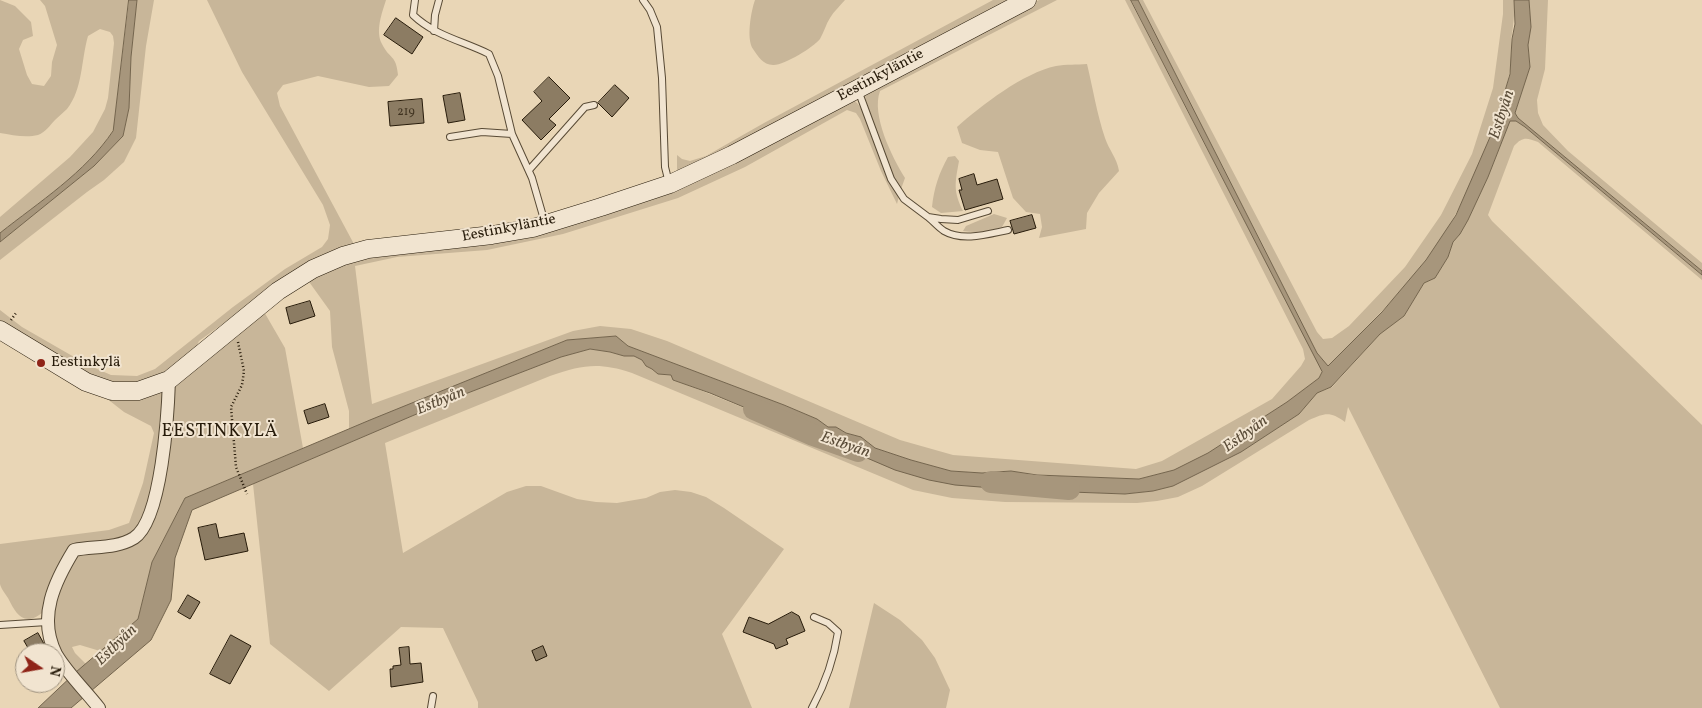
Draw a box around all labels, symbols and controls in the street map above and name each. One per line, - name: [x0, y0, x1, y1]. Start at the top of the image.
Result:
- street label: Eestinkyläntie: [835, 46, 927, 106]
- water label: Estbyån: [1486, 88, 1520, 142]
- house number: 219: [397, 106, 415, 120]
- street label: Eestinkyläntie: [460, 211, 558, 247]
- place label: Eestinkylä: [51, 354, 121, 372]
- marker: Eestinkylä: [35, 357, 47, 369]
- water label: Estbyån: [414, 384, 468, 420]
- water label: Estbyån: [1220, 412, 1272, 458]
- district label: EESTINKYLÄ: [160, 422, 280, 444]
- water label: Estbyån: [818, 429, 872, 463]
- water label: Estbyån: [92, 622, 142, 670]
- north arrow: [15, 643, 65, 693]
- text: N: [44, 664, 65, 678]

